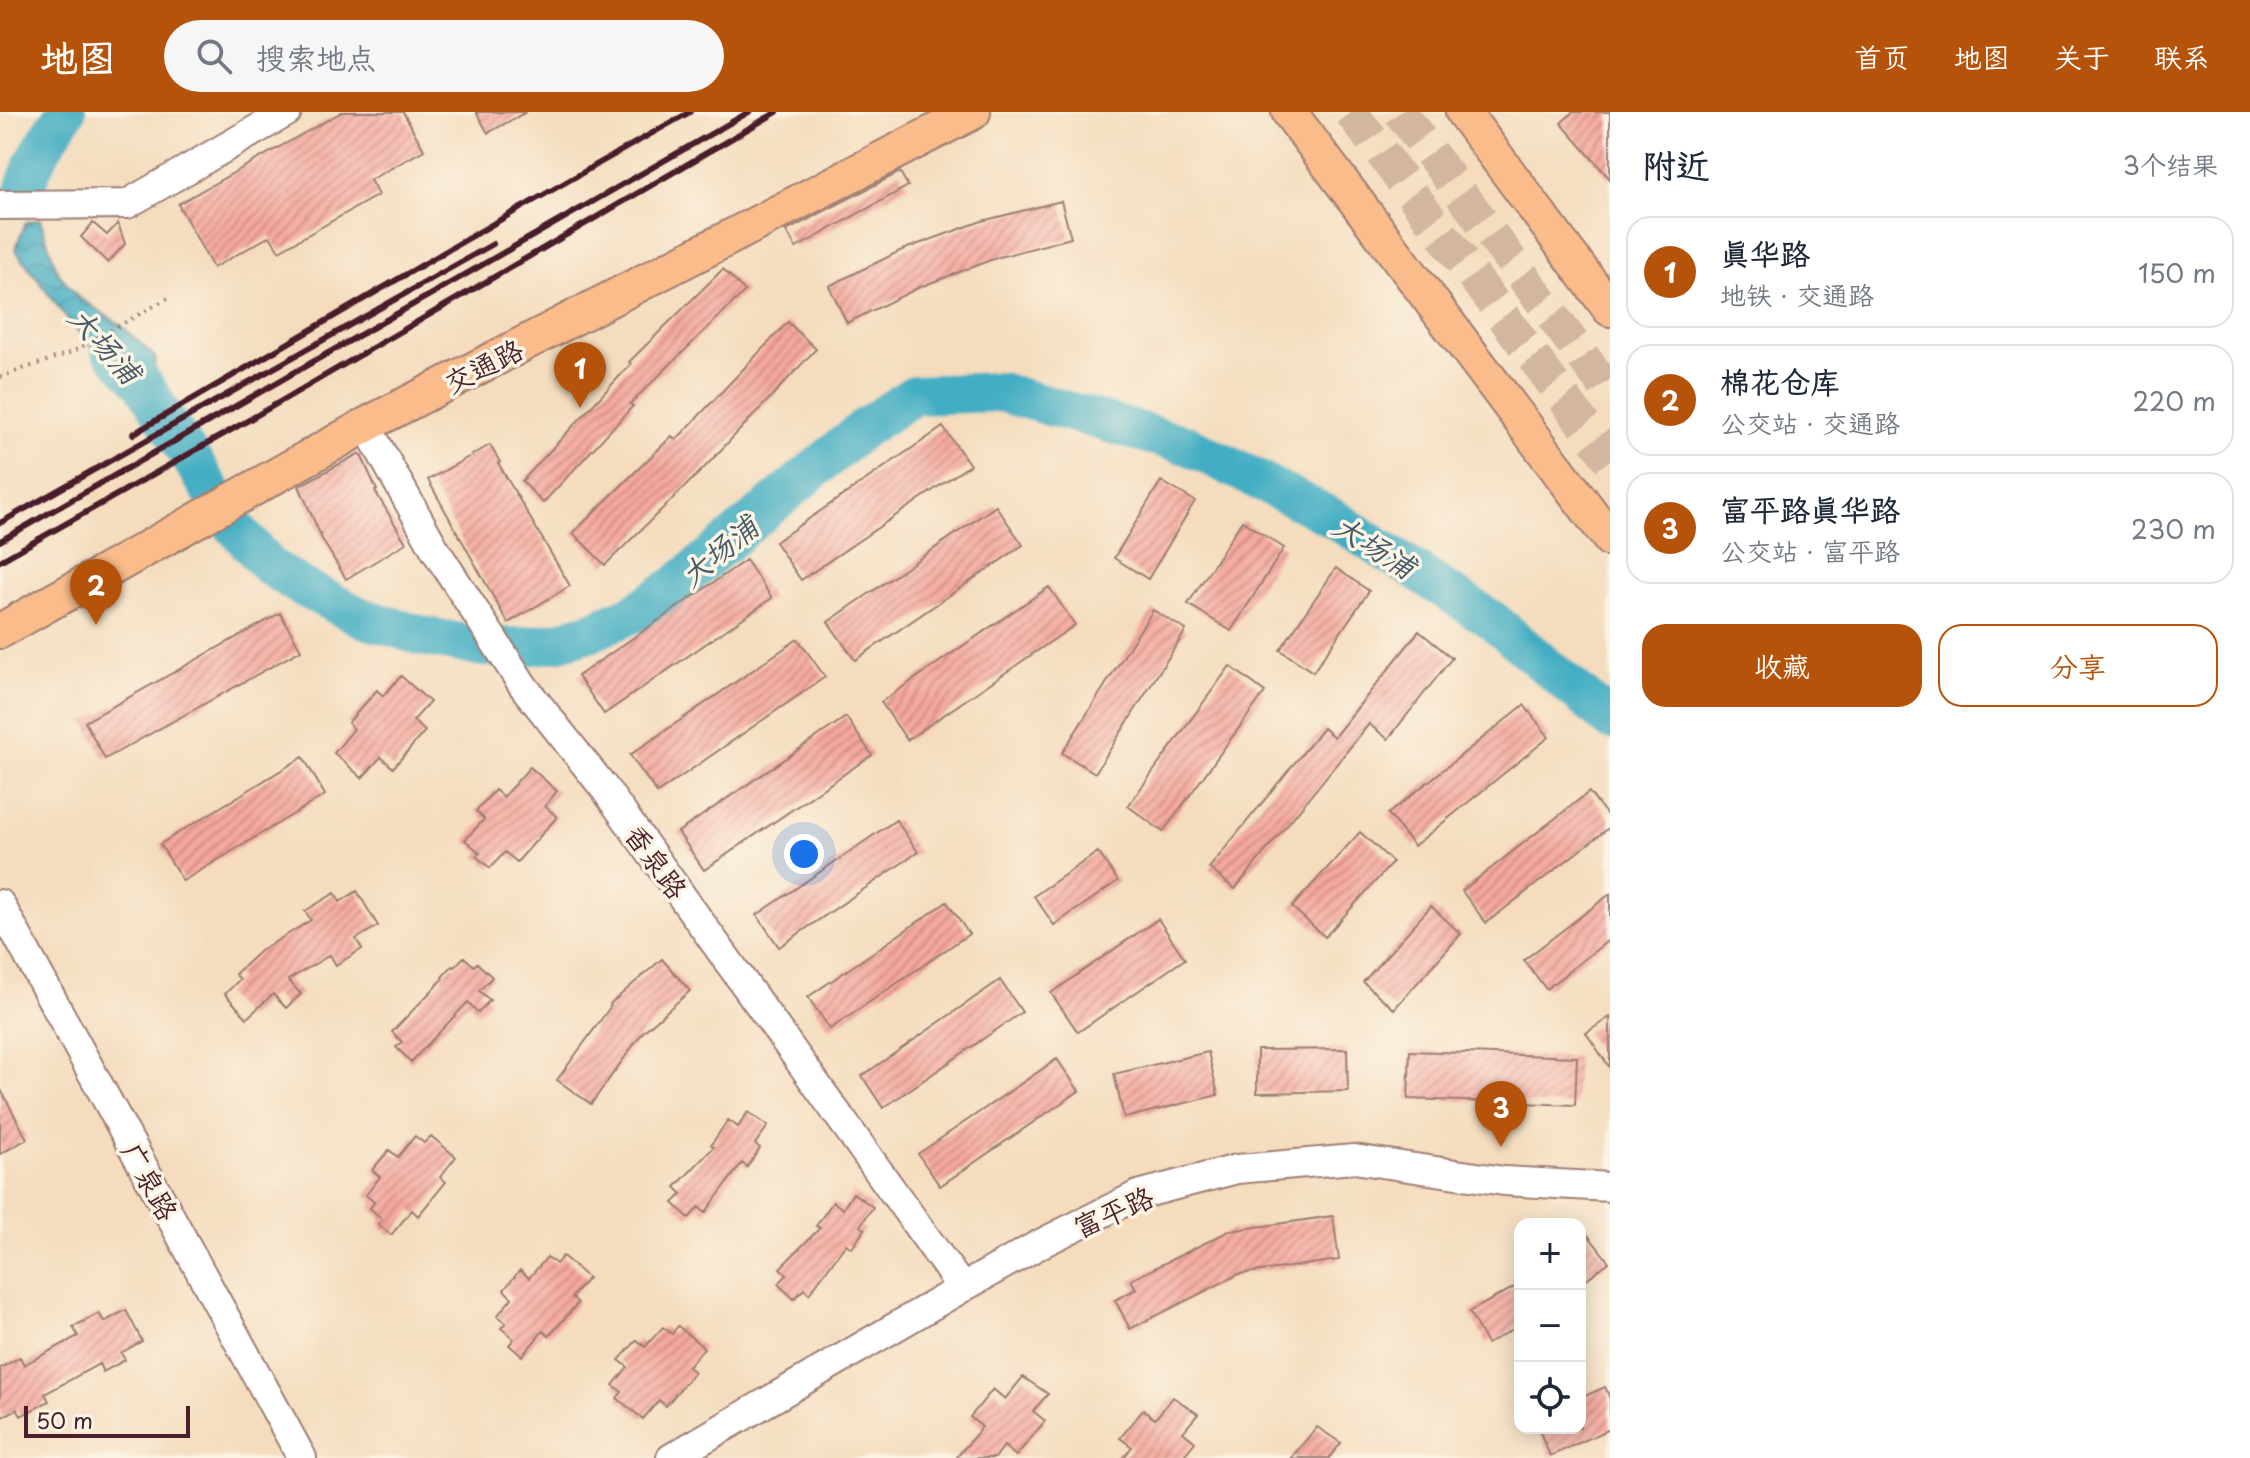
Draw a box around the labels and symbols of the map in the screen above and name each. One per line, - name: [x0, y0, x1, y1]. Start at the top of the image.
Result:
- water label: 大场浦: [59, 296, 156, 395]
- street label: 交通路: [436, 327, 530, 403]
- pin: 1: [554, 342, 606, 408]
- water label: 大场浦: [669, 501, 770, 596]
- water label: 大场浦: [1325, 502, 1428, 590]
- pin: 2: [70, 559, 122, 625]
- street label: 香泉路: [615, 814, 699, 908]
- your location: [784, 834, 824, 874]
- pin: 3: [1475, 1081, 1527, 1147]
- street label: 广泉路: [112, 1134, 190, 1228]
- street label: 富平路: [1066, 1174, 1160, 1248]
- scale bar: [24, 1402, 190, 1438]

